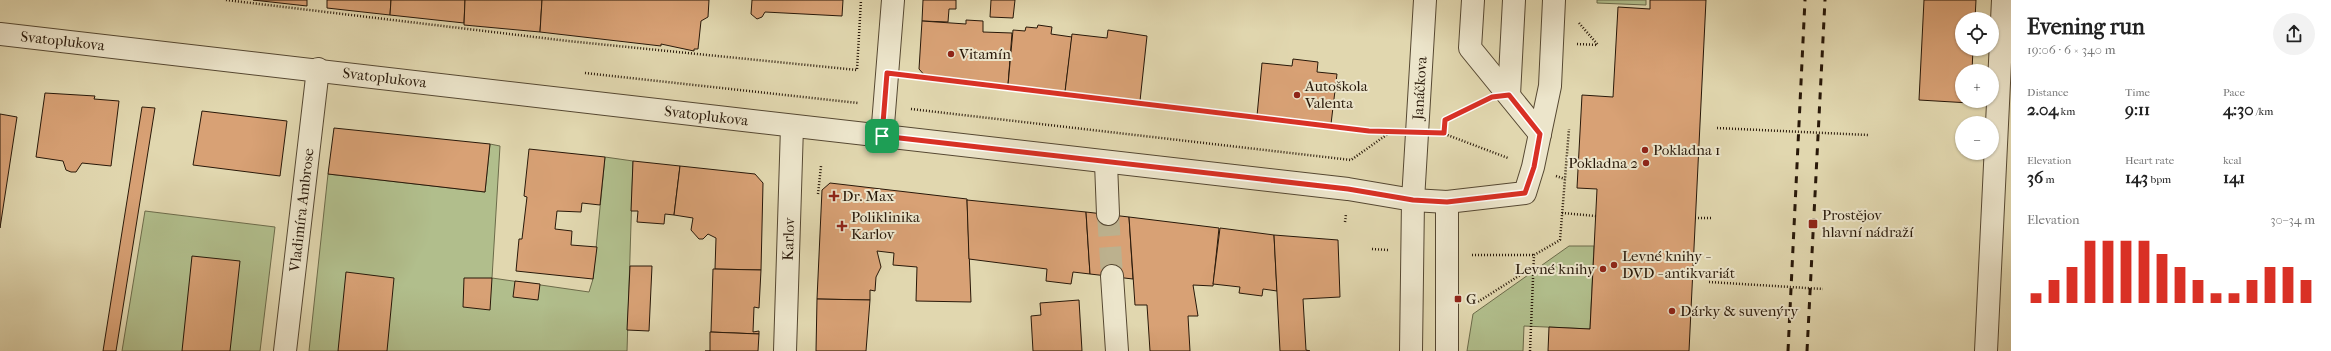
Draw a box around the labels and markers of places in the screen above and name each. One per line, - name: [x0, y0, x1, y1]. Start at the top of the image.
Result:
- place label: Vitamín: [958, 45, 1011, 63]
- marker: Vitamín: [946, 49, 956, 59]
- place label: Autoškola Valenta: [1304, 77, 1369, 112]
- marker: Autoškola Valenta: [1292, 90, 1302, 100]
- pin: [865, 119, 899, 153]
- place label: Pokladna 1: [1653, 141, 1720, 159]
- marker: Pokladna 1: [1640, 145, 1650, 155]
- place label: Pokladna 2: [1568, 154, 1638, 172]
- marker: Pokladna 2: [1641, 158, 1651, 168]
- place label: Dr. Max: [842, 187, 894, 205]
- marker: Dr. Max: [829, 191, 839, 201]
- place label: Prostějov hlavní nádraží: [1822, 206, 1914, 241]
- place label: Poliklinika Karlov: [851, 208, 921, 243]
- marker: Prostějov hlavní nádraží: [1807, 218, 1819, 230]
- marker: Poliklinika Karlov: [836, 220, 848, 232]
- place label: Levné knihy - DVD - antikvariát: [1622, 247, 1736, 282]
- place label: Levné knihy: [1515, 260, 1596, 278]
- marker: Levné knihy - DVD - antikvariát: [1609, 260, 1619, 270]
- marker: Levné knihy: [1598, 264, 1608, 274]
- place label: G: [1466, 290, 1477, 308]
- marker: G: [1453, 294, 1463, 304]
- place label: Dárky & suvenýry: [1680, 302, 1799, 320]
- marker: Dárky & suvenýry: [1667, 306, 1677, 316]

